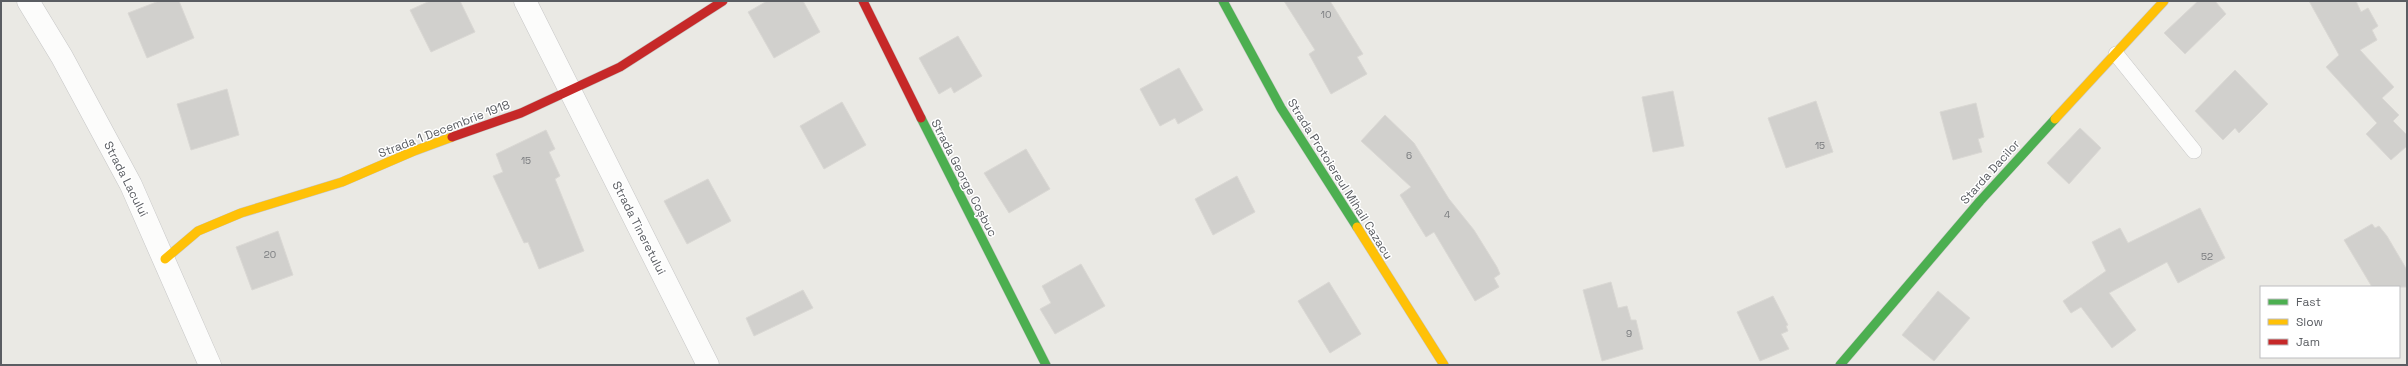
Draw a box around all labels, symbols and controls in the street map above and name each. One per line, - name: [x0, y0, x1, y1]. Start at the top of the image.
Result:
- house number: 10: [1321, 8, 1331, 21]
- street label: Strada Protoiereul Mihail Cazacu: [1284, 96, 1396, 262]
- street label: Strada 1 Decembrie 1918: [376, 97, 512, 161]
- street label: Strada George Coșbuc: [927, 116, 1001, 240]
- street label: Starda Dacilor: [1957, 136, 2024, 208]
- street label: Strada Lacului: [100, 139, 152, 220]
- house number: 15: [1815, 139, 1825, 152]
- house number: 6: [1406, 149, 1412, 162]
- house number: 15: [521, 154, 531, 167]
- street label: Strada Tineretului: [609, 179, 670, 278]
- house number: 4: [1444, 208, 1450, 221]
- house number: 20: [264, 248, 276, 261]
- house number: 52: [2201, 250, 2213, 263]
- legend: [2260, 286, 2400, 358]
- text: Fast: [2296, 294, 2321, 310]
- text: Slow: [2296, 314, 2323, 330]
- house number: 9: [1626, 327, 1632, 340]
- text: Jam: [2296, 334, 2320, 350]

